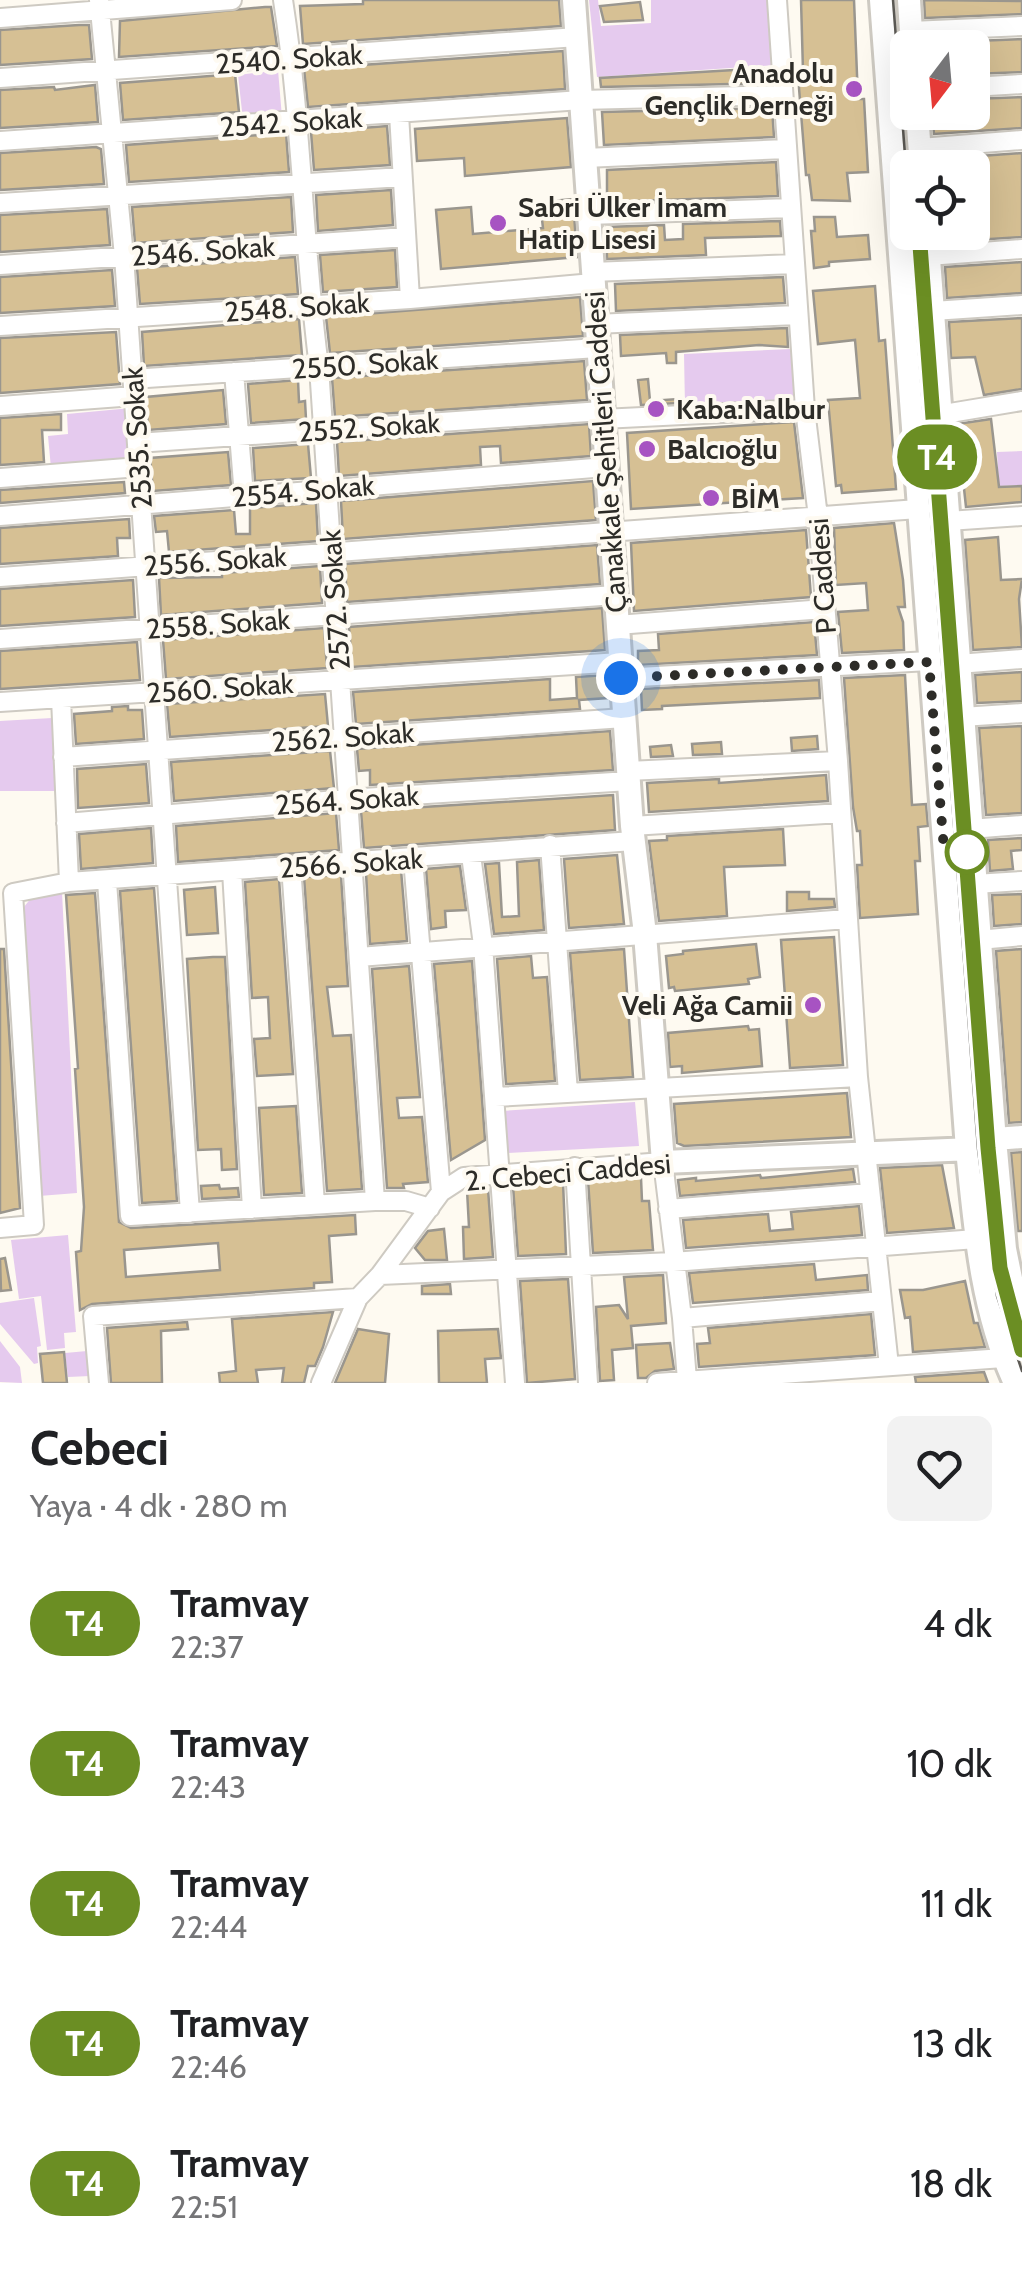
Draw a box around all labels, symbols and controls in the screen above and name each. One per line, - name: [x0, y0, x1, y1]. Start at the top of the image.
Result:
- north arrow: [890, 30, 990, 130]
- map controls: [890, 30, 990, 250]
- street label: 2540. Sokak: [214, 37, 364, 81]
- place label: Anadolu Gençlik Derneği: [645, 56, 834, 122]
- marker: Anadolu Gençlik Derneği: [843, 78, 865, 100]
- street label: 2542. Sokak: [219, 100, 364, 144]
- button: locate: [890, 150, 990, 250]
- place label: Sabri Ülker İmam Hatip Lisesi: [518, 190, 727, 256]
- marker: Sabri Ülker İmam Hatip Lisesi: [487, 212, 509, 234]
- street label: 2546. Sokak: [130, 229, 277, 273]
- street label: 2548. Sokak: [223, 285, 371, 329]
- street label: Çanakkale Şehitleri Caddesi: [577, 290, 633, 614]
- street label: 2550. Sokak: [291, 342, 440, 386]
- street label: 2535. Sokak: [115, 365, 159, 510]
- place label: Kaba:Nalbur: [676, 392, 826, 426]
- marker: Kaba:Nalbur: [645, 398, 667, 420]
- street label: 2552. Sokak: [297, 405, 441, 449]
- line badge: T4: [892, 424, 982, 490]
- place label: Balcıoğlu: [667, 432, 778, 466]
- text: T4: [917, 436, 957, 479]
- marker: Balcıoğlu: [636, 438, 658, 460]
- street label: 2554. Sokak: [230, 468, 376, 514]
- place label: BİM: [731, 481, 780, 515]
- marker: BİM: [700, 487, 722, 509]
- street label: P Caddesi: [801, 517, 843, 635]
- street label: 2572. Sokak: [313, 528, 357, 671]
- street label: 2556. Sokak: [142, 539, 288, 583]
- street label: 2558. Sokak: [145, 602, 292, 646]
- your location: [596, 653, 646, 703]
- street label: 2560. Sokak: [145, 666, 295, 710]
- street label: 2562. Sokak: [271, 715, 416, 759]
- street label: 2564. Sokak: [274, 778, 420, 822]
- unlabelled marker: [946, 831, 988, 873]
- street label: 2566. Sokak: [278, 841, 424, 885]
- place label: Veli Ağa Camii: [622, 988, 793, 1022]
- marker: Veli Ağa Camii: [802, 994, 824, 1016]
- street label: 2. Cebeci Caddesi: [464, 1146, 672, 1198]
- button: heart: [887, 1416, 992, 1521]
- text: Cebeci: [30, 1419, 169, 1477]
- text: Yaya · 4 dk · 280 m: [30, 1486, 288, 1525]
- text: Tramvay: [170, 1580, 309, 1627]
- text: 4 dk: [923, 1600, 992, 1647]
- text: T4: [65, 1602, 105, 1645]
- text: 22:37: [170, 1627, 244, 1666]
- text: Tramvay: [170, 1720, 309, 1767]
- text: 10 dk: [906, 1740, 992, 1787]
- text: T4: [65, 1742, 105, 1785]
- text: 22:43: [170, 1767, 246, 1806]
- text: Tramvay: [170, 1860, 309, 1907]
- text: 11 dk: [921, 1880, 992, 1927]
- text: T4: [65, 1882, 105, 1925]
- text: 22:44: [170, 1907, 247, 1946]
- text: Tramvay: [170, 2000, 309, 2047]
- text: 13 dk: [912, 2020, 992, 2067]
- text: T4: [65, 2022, 105, 2065]
- text: 22:46: [170, 2047, 247, 2086]
- text: Tramvay: [170, 2140, 309, 2187]
- text: 18 dk: [910, 2160, 992, 2207]
- text: T4: [65, 2162, 105, 2205]
- text: 22:51: [170, 2187, 238, 2226]

